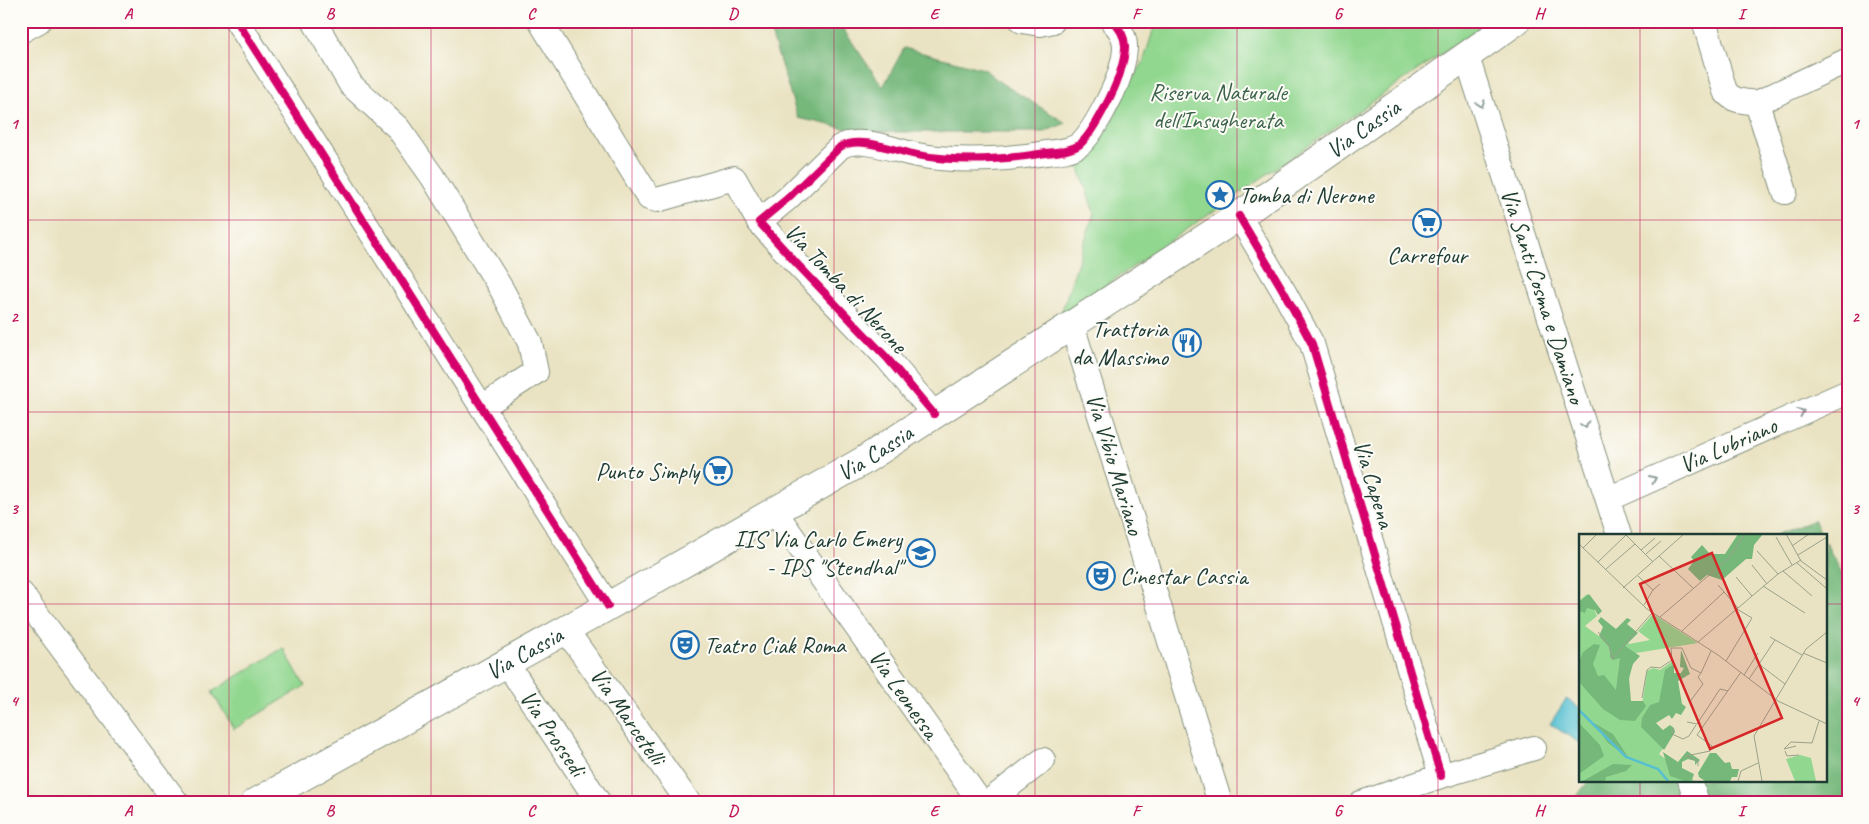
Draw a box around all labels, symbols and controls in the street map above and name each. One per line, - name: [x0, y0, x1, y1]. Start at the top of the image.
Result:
- text: A: [124, 4, 134, 24]
- text: B: [326, 4, 336, 24]
- text: C: [527, 4, 537, 24]
- text: D: [728, 4, 739, 24]
- text: E: [930, 4, 941, 24]
- text: F: [1132, 4, 1143, 24]
- text: G: [1334, 4, 1344, 24]
- text: H: [1534, 4, 1546, 24]
- text: I: [1738, 4, 1748, 24]
- park label: Riserva Naturale dell'Insugherata: [1149, 77, 1289, 135]
- street label: Via Cassia: [1320, 92, 1407, 165]
- one-way arrow: [1476, 99, 1486, 108]
- text: 1: [10, 114, 19, 134]
- text: 1: [1851, 114, 1860, 134]
- place icon: Tomba di Nerone: [1205, 180, 1235, 210]
- place label: Tomba di Nerone: [1239, 180, 1376, 210]
- street label: Via Santi Cosma e Damiano: [1494, 185, 1593, 410]
- supermarket icon: Carrefour: [1412, 208, 1442, 238]
- street label: Via Tomba di Nerone: [778, 217, 915, 361]
- place label: Carrefour: [1387, 240, 1469, 270]
- text: 2: [10, 307, 19, 327]
- text: 2: [1851, 307, 1860, 327]
- place label: Trattoria da Massimo: [1072, 314, 1170, 372]
- restaurant icon: Trattoria da Massimo: [1172, 328, 1202, 358]
- street label: Via Vibio Mariano: [1079, 390, 1151, 540]
- one-way arrow: [1796, 408, 1805, 419]
- street label: Via Lubriano: [1675, 410, 1783, 480]
- street label: Via Cassia: [832, 417, 919, 488]
- one-way arrow: [1579, 421, 1589, 429]
- street label: Via Capena: [1346, 436, 1402, 533]
- place label: Punto Simply: [596, 456, 701, 486]
- supermarket icon: Punto Simply: [703, 456, 733, 486]
- one-way arrow: [1648, 474, 1657, 485]
- text: 3: [10, 499, 19, 519]
- text: 3: [1851, 499, 1860, 519]
- place label: IIS Via Carlo Emery - IPS "Stendhal": [734, 524, 907, 582]
- inset map: [1579, 534, 1826, 782]
- school or university icon: IIS Via Carlo Emery - IPS "Stendhal": [906, 538, 936, 568]
- theatre icon: Cinestar Cassia: [1086, 561, 1116, 591]
- place label: Cinestar Cassia: [1120, 561, 1250, 591]
- street label: Via Cassia: [480, 619, 569, 687]
- theatre icon: Teatro Ciak Roma: [670, 630, 700, 660]
- place label: Teatro Ciak Roma: [704, 630, 847, 660]
- street label: Via Leonessa: [862, 643, 947, 747]
- street label: Via Marcetelli: [584, 662, 674, 773]
- street label: Via Prossedi: [513, 684, 594, 784]
- text: 4: [10, 691, 19, 711]
- text: 4: [1851, 691, 1860, 711]
- text: A: [124, 801, 134, 821]
- text: B: [326, 801, 336, 821]
- text: C: [527, 801, 537, 821]
- text: D: [728, 801, 739, 821]
- text: E: [930, 801, 941, 821]
- text: F: [1132, 801, 1143, 821]
- text: G: [1334, 801, 1344, 821]
- text: H: [1534, 801, 1546, 821]
- text: I: [1738, 801, 1748, 821]

